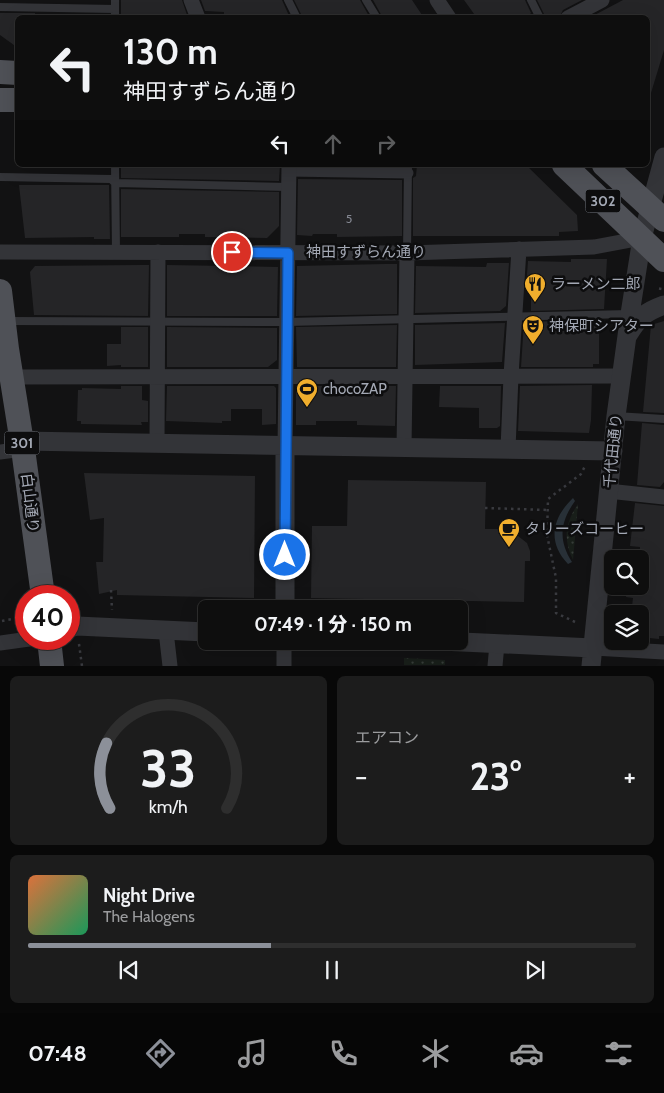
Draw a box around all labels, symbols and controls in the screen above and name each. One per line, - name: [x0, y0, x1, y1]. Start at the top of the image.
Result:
- text: 130 m: [123, 30, 218, 73]
- icon: left: [40, 35, 105, 100]
- text: 神田すずらん通り: [123, 78, 299, 105]
- icon: left: [266, 130, 294, 158]
- icon: ahead: [319, 130, 347, 158]
- icon: right: [372, 130, 400, 158]
- road number: 302: [586, 190, 620, 212]
- house number: 5: [346, 211, 352, 226]
- pin: [211, 231, 253, 273]
- icon: arrive: [218, 238, 246, 266]
- street label: 神田すずらん通り: [306, 243, 426, 261]
- restaurant icon: ラーメン二郎: [523, 272, 547, 303]
- place label: ラーメン二郎: [551, 275, 640, 293]
- theatre icon: 神保町シアター: [521, 314, 545, 345]
- place label: 神保町シアター: [549, 317, 654, 335]
- sports icon: chocoZAP: [295, 377, 319, 408]
- place label: chocoZAP: [323, 380, 387, 398]
- street label: 千代田通り: [600, 413, 626, 489]
- road number: 301: [5, 432, 40, 454]
- street label: 白山通り: [17, 472, 43, 534]
- cafe icon: タリーズコーヒー: [497, 517, 521, 548]
- place label: タリーズコーヒー: [525, 520, 644, 538]
- position arrow: [258, 528, 310, 580]
- map controls: [604, 550, 649, 650]
- button: search: [604, 550, 649, 595]
- speed limit sign: 40: [15, 585, 80, 650]
- button: layers: [604, 605, 649, 650]
- text: 07:49 · 1 分 · 150 m: [254, 613, 412, 636]
- text: エアコン: [355, 728, 419, 747]
- text: 33: [140, 737, 197, 800]
- text: 23°: [470, 753, 521, 800]
- text: −: [355, 759, 367, 793]
- text: +: [624, 759, 636, 793]
- text: km/h: [149, 796, 188, 817]
- text: Night Drive: [103, 884, 195, 907]
- text: The Halogens: [103, 907, 195, 926]
- icon: previous: [115, 956, 143, 984]
- icon: pause: [318, 956, 346, 984]
- icon: next: [521, 956, 549, 984]
- icon: directions: [143, 1036, 178, 1071]
- icon: music: [235, 1036, 270, 1071]
- icon: phone: [326, 1036, 361, 1071]
- icon: climate: [418, 1036, 453, 1071]
- icon: car: [509, 1036, 544, 1071]
- icon: filters: [601, 1036, 636, 1071]
- text: 07:48: [28, 1040, 87, 1067]

